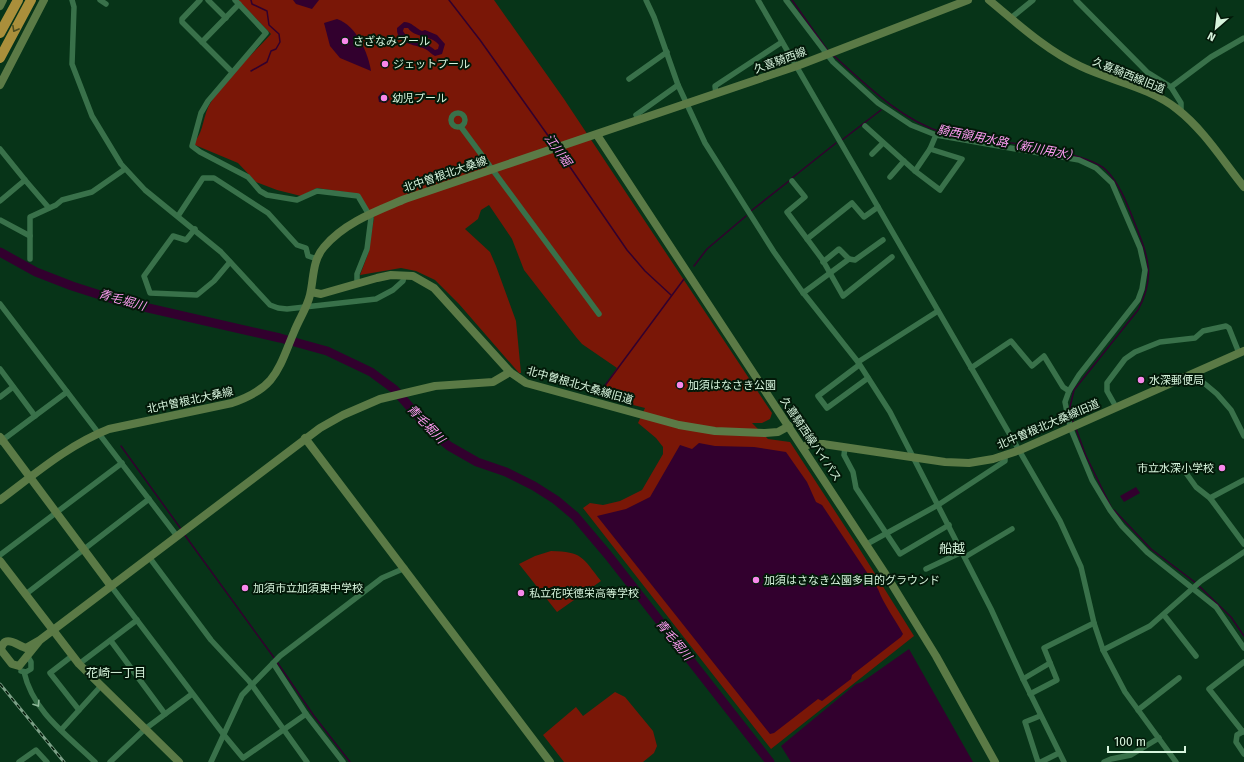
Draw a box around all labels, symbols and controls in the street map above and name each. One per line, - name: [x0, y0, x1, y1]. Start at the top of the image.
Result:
- north arrow: [1196, 8, 1236, 48]
- one-way arrow: [13, 25, 20, 32]
- text: N: [1205, 29, 1218, 44]
- place label: さざなみプール: [353, 35, 430, 48]
- marker: さざなみプール: [340, 36, 350, 46]
- street label: 久喜騎西線: [752, 45, 808, 76]
- street label: 久喜騎西線旧道: [1091, 55, 1167, 96]
- place label: ジェットプール: [393, 58, 470, 71]
- marker: ジェットプール: [380, 59, 390, 69]
- place label: 幼児プール: [392, 92, 447, 105]
- marker: 幼児プール: [379, 93, 389, 103]
- water label: 騎西領用水路（新川用水）: [936, 122, 1080, 164]
- water label: 江川堀: [542, 131, 575, 170]
- street label: 北中曽根北大桑線: [401, 154, 489, 195]
- water label: 青毛堀川: [97, 287, 149, 314]
- street label: 北中曽根北大桑線旧道: [525, 364, 635, 407]
- place label: 水深郵便局: [1149, 374, 1204, 387]
- marker: 水深郵便局: [1136, 375, 1146, 385]
- place label: 加須はなさき公園: [688, 379, 776, 392]
- marker: 加須はなさき公園: [675, 380, 685, 390]
- street label: 北中曽根北大桑線: [146, 385, 234, 416]
- street label: 久喜騎西線バイパス: [778, 395, 844, 484]
- street label: 北中曽根北大桑線旧道: [995, 397, 1101, 452]
- water label: 青毛堀川: [404, 402, 449, 448]
- place label: 市立水深小学校: [1137, 462, 1214, 475]
- marker: 市立水深小学校: [1217, 463, 1227, 473]
- district label: 船越: [939, 541, 965, 556]
- place label: 加須はさなき公園多目的グラウンド: [764, 574, 940, 587]
- marker: 加須はさなき公園多目的グラウンド: [751, 575, 761, 585]
- place label: 加須市立加須東中学校: [253, 582, 363, 595]
- marker: 加須市立加須東中学校: [240, 583, 250, 593]
- place label: 私立花咲徳栄高等学校: [529, 587, 639, 600]
- marker: 私立花咲徳栄高等学校: [516, 588, 526, 598]
- water label: 青毛堀川: [653, 617, 696, 665]
- district label: 花崎一丁目: [86, 666, 146, 680]
- one-way arrow: [33, 700, 40, 707]
- scale bar: [1108, 728, 1185, 754]
- text: 100 m: [1114, 735, 1146, 749]

